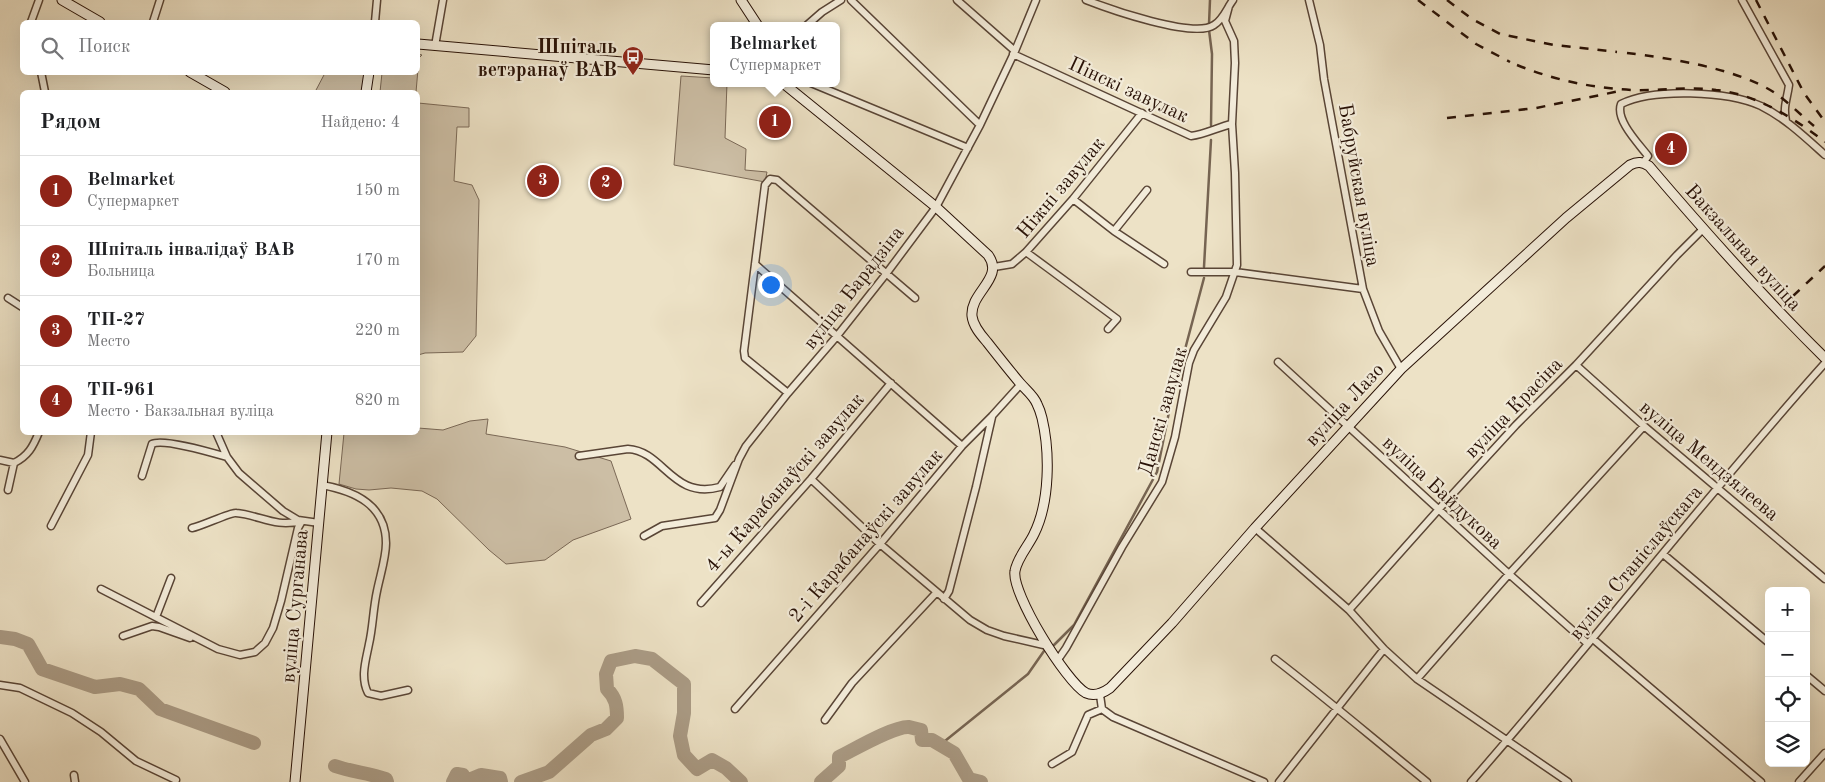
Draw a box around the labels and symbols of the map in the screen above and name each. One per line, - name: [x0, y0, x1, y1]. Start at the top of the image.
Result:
- place label: Шпіталь ветэранаў ВАВ: [478, 38, 617, 81]
- bus stop icon: Шпіталь ветэранаў ВАВ: [621, 45, 645, 76]
- street label: Пінскі завулак: [1065, 54, 1191, 127]
- street label: Бабруйская вуліца: [1334, 102, 1382, 269]
- pin: 1: [759, 103, 791, 141]
- pin: 4: [1655, 130, 1687, 168]
- street label: Ніжні завулак: [1014, 134, 1109, 243]
- pin: 3: [527, 162, 559, 200]
- pin: 2: [590, 164, 622, 202]
- street label: Вакзальная вуліца: [1681, 181, 1805, 316]
- street label: вуліца Барадзіна: [801, 223, 909, 353]
- your location: [758, 272, 784, 298]
- street label: Данскі завулак: [1136, 345, 1192, 478]
- street label: вуліца Красіна: [1462, 354, 1567, 462]
- street label: вуліца Лазо: [1302, 360, 1389, 451]
- street label: 4-ы Карабанаўскі завулак: [702, 390, 869, 577]
- street label: вуліца Мендзялеева: [1635, 398, 1782, 525]
- street label: вуліца Байдукова: [1378, 433, 1505, 554]
- street label: 2-і Карабанаўскі завулак: [786, 446, 947, 627]
- street label: вуліца Станіслаўскага: [1566, 482, 1707, 644]
- street label: вуліца Сурганава: [279, 529, 313, 684]

